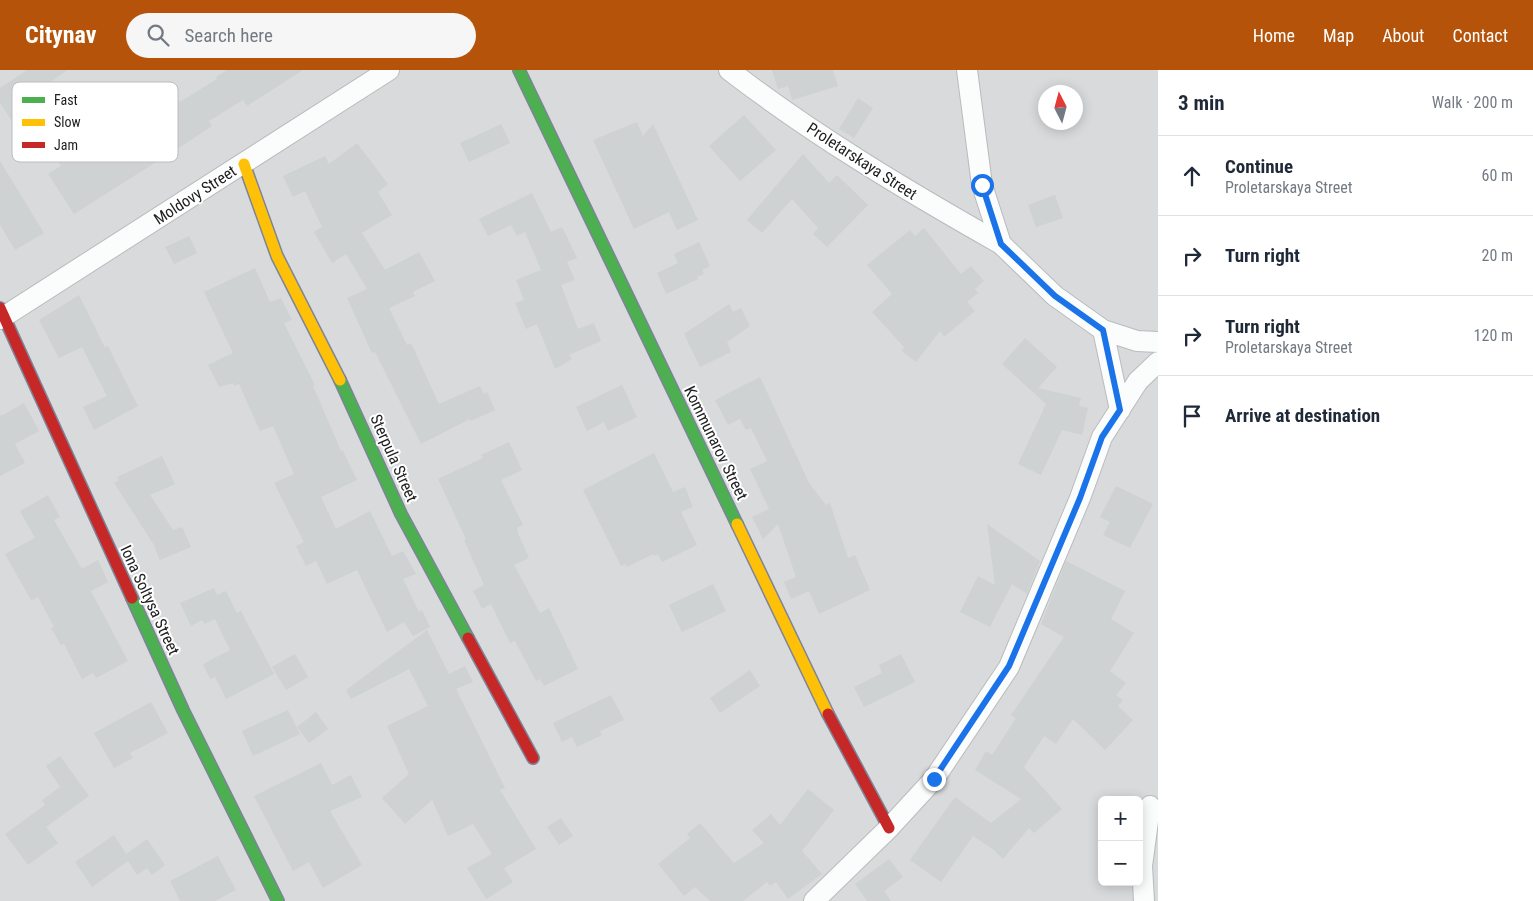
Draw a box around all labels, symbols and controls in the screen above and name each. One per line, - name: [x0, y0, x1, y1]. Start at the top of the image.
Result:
- search box: [126, 13, 476, 58]
- text: Citynav: [25, 21, 96, 49]
- icon: search: [144, 21, 172, 49]
- text: Search here: [184, 24, 273, 47]
- text: Home: [1253, 25, 1295, 46]
- text: Map: [1323, 25, 1354, 46]
- text: About: [1382, 25, 1424, 46]
- text: Contact: [1452, 25, 1508, 46]
- legend: [12, 82, 178, 162]
- north arrow: [1038, 85, 1083, 130]
- text: 3 min: [1178, 91, 1225, 115]
- text: Fast: [54, 92, 78, 108]
- text: Walk · 200 m: [1432, 93, 1513, 112]
- text: Slow: [54, 114, 81, 130]
- street label: Proletarskaya Street: [803, 118, 921, 204]
- text: Jam: [54, 137, 78, 153]
- text: Continue: [1225, 155, 1293, 178]
- street label: Moldovy Street: [150, 161, 240, 229]
- icon: ahead: [1178, 162, 1206, 190]
- text: 60 m: [1481, 166, 1513, 185]
- route start: [971, 174, 994, 197]
- text: Proletarskaya Street: [1225, 178, 1353, 197]
- icon: right: [1178, 242, 1206, 270]
- text: Turn right: [1225, 244, 1300, 267]
- text: 20 m: [1481, 246, 1513, 265]
- text: Turn right: [1225, 315, 1300, 338]
- icon: right: [1178, 322, 1206, 350]
- text: 120 m: [1474, 326, 1513, 345]
- text: Proletarskaya Street: [1225, 338, 1353, 357]
- street label: Kommunarov Street: [680, 383, 752, 503]
- icon: arrive: [1178, 402, 1206, 430]
- text: Arrive at destination: [1225, 404, 1380, 427]
- street label: Sterpula Street: [366, 411, 422, 505]
- street label: Iona Soltysa Street: [116, 542, 184, 658]
- route end: [923, 768, 946, 791]
- map controls: [1098, 796, 1143, 886]
- button: +: [1098, 796, 1143, 841]
- button: −: [1098, 841, 1143, 886]

